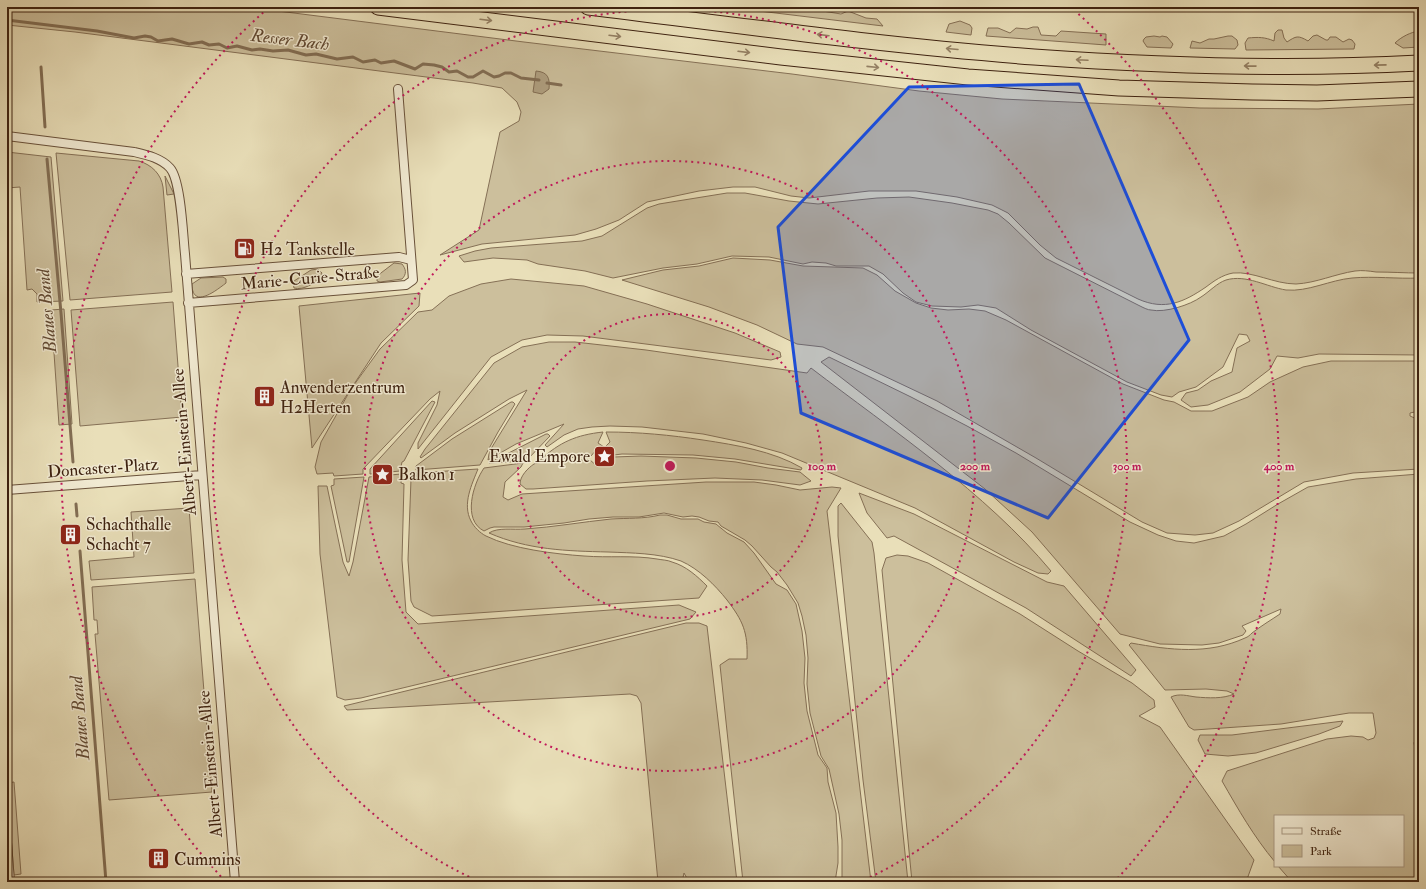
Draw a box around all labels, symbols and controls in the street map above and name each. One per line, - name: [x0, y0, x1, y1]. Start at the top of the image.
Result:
- one-way arrow: [479, 16, 492, 24]
- water label: Resser Bach: [248, 24, 331, 56]
- one-way arrow: [817, 31, 830, 39]
- one-way arrow: [608, 32, 621, 40]
- one-way arrow: [946, 46, 959, 53]
- one-way arrow: [737, 49, 750, 56]
- one-way arrow: [1076, 56, 1089, 63]
- one-way arrow: [1374, 61, 1387, 68]
- one-way arrow: [1244, 62, 1257, 70]
- one-way arrow: [866, 63, 879, 71]
- fuel station icon: H2 Tankstelle: [232, 236, 258, 262]
- place label: H2 Tankstelle: [260, 239, 355, 260]
- street label: Marie-Curie-Straße: [240, 261, 380, 295]
- water label: Blaues Band: [32, 267, 62, 355]
- street label: Albert-Einstein-Allee: [167, 368, 201, 517]
- place label: Anwenderzentrum H2Herten: [279, 377, 405, 418]
- building icon: Anwenderzentrum H2Herten: [252, 384, 278, 410]
- place icon: Ewald Empore: [592, 443, 618, 469]
- place label: Ewald Empore: [489, 446, 590, 468]
- street label: Doncaster-Platz: [47, 454, 159, 482]
- centre of rings: [663, 459, 677, 473]
- text: 100 m: [808, 459, 837, 474]
- text: 200 m: [960, 459, 991, 474]
- text: 300 m: [1113, 459, 1142, 474]
- text: 400 m: [1263, 459, 1295, 474]
- place icon: Balkon 1: [370, 461, 396, 487]
- place label: Balkon 1: [398, 464, 455, 485]
- place label: Schachthalle Schacht 7: [86, 514, 171, 555]
- building icon: Schachthalle Schacht 7: [57, 521, 83, 547]
- water label: Blaues Band: [65, 674, 95, 762]
- street label: Albert-Einstein-Allee: [193, 690, 227, 839]
- legend: [1274, 815, 1404, 867]
- text: Straße: [1310, 824, 1341, 839]
- text: Park: [1310, 844, 1332, 859]
- building icon: Cummins: [145, 846, 171, 872]
- place label: Cummins: [174, 849, 241, 870]

